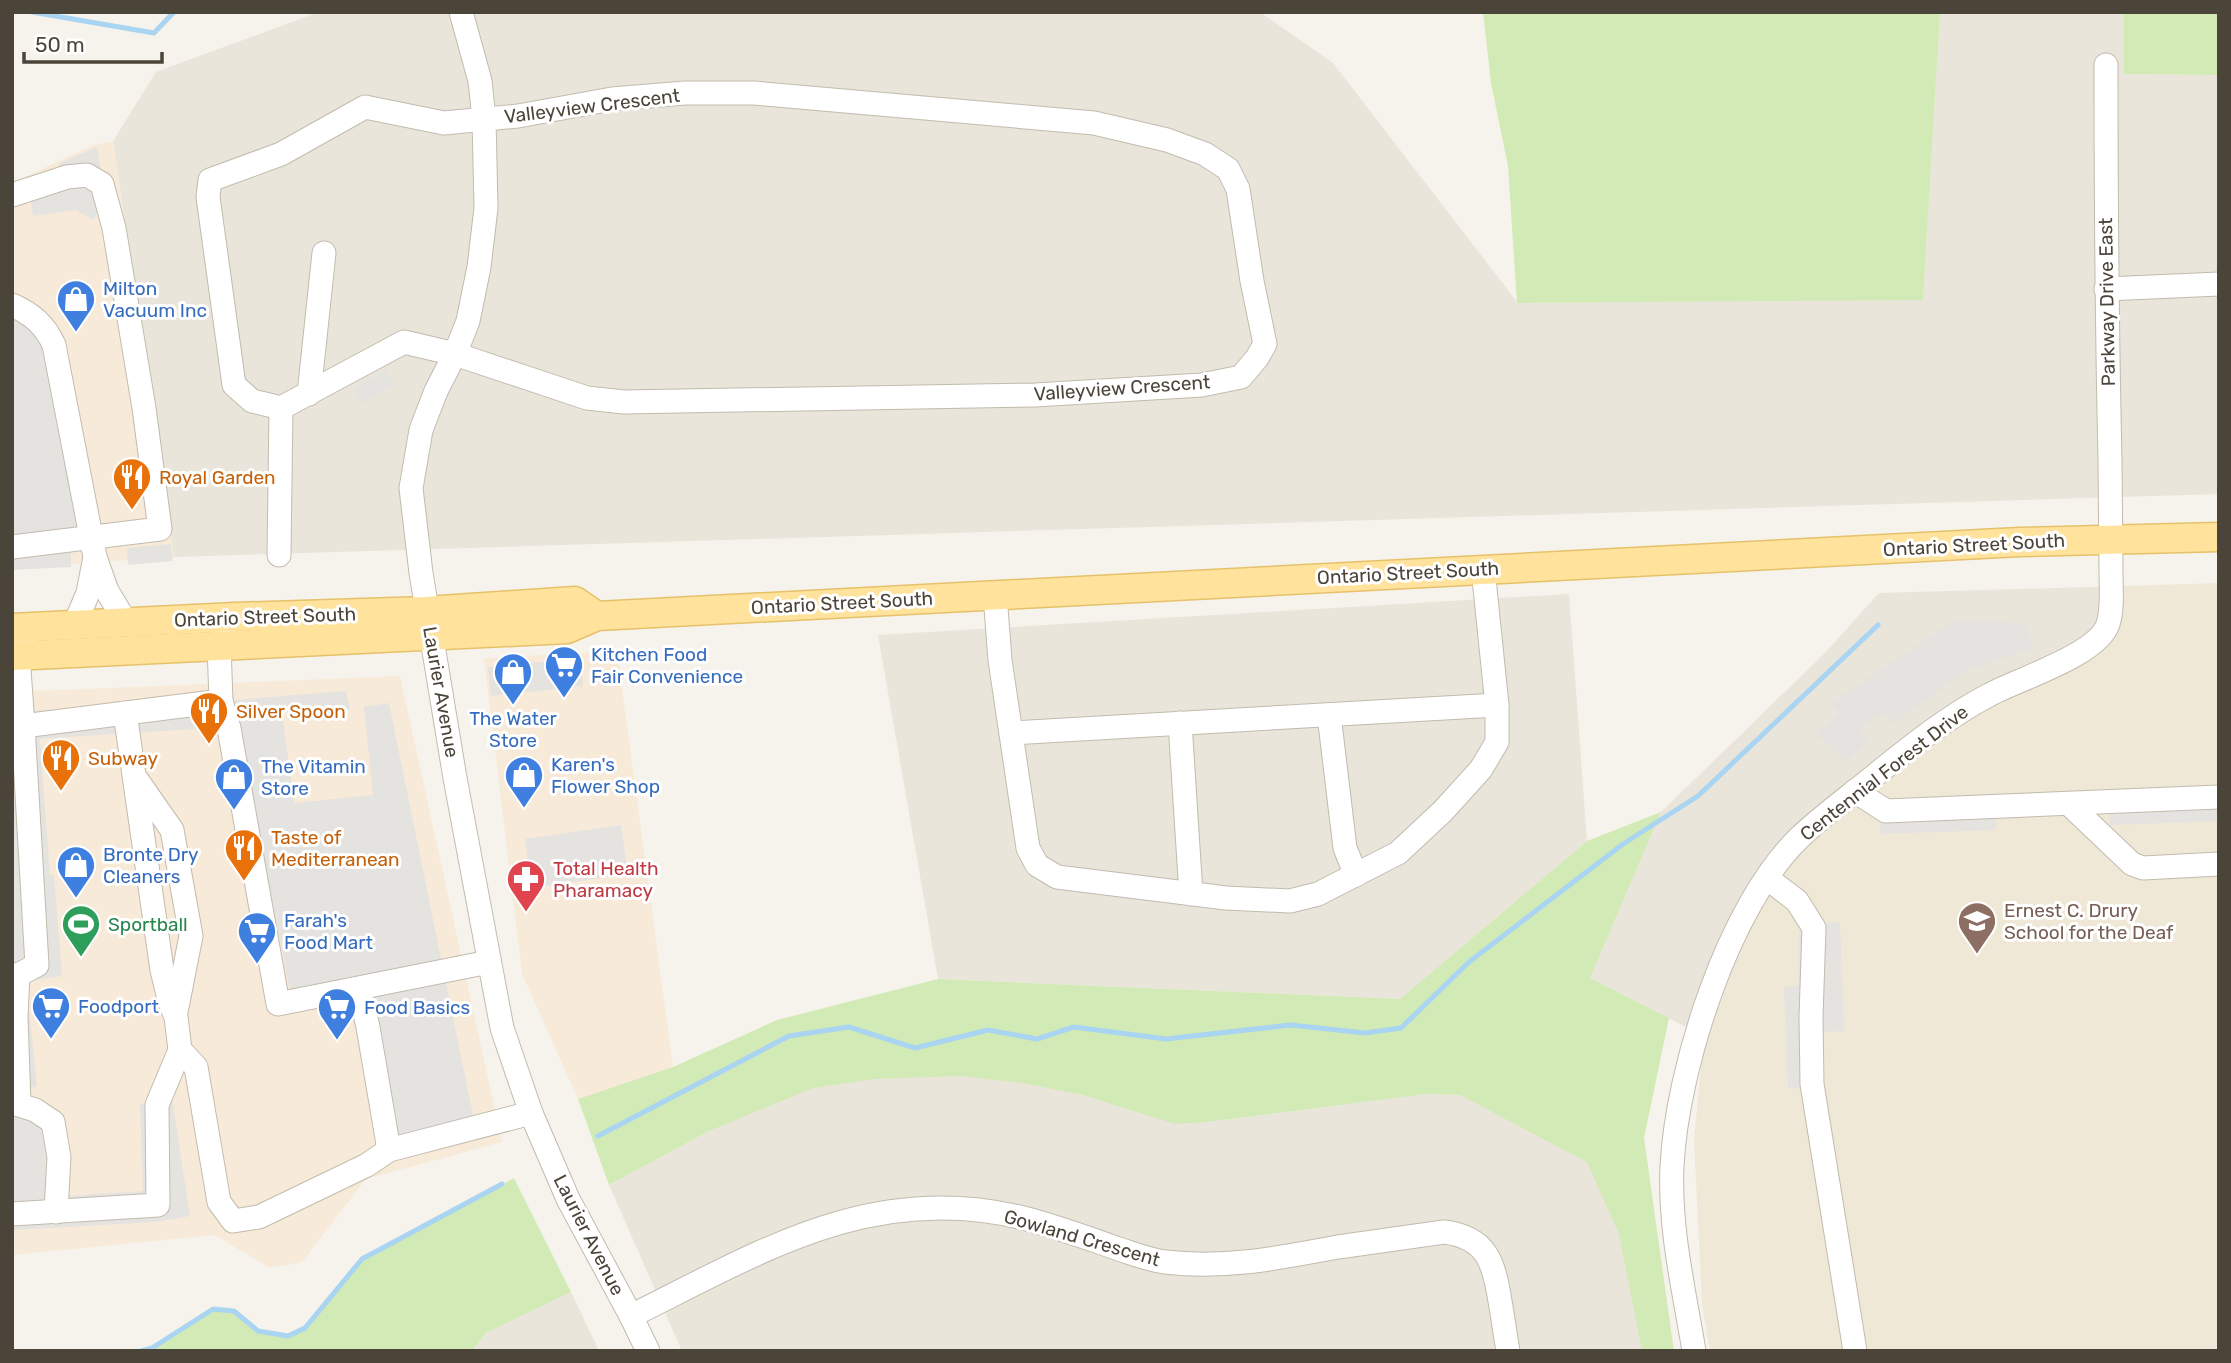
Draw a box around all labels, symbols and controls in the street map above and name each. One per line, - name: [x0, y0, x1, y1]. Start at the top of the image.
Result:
- scale bar: [24, 21, 163, 65]
- text: 50 m: [35, 32, 85, 57]
- street label: Valleyview Crescent: [503, 84, 682, 128]
- street label: Parkway Drive East: [2094, 217, 2120, 387]
- place label: Milton Vacuum Inc: [103, 277, 207, 322]
- shop icon: Milton Vacuum Inc: [55, 278, 97, 333]
- street label: Valleyview Crescent: [1033, 370, 1212, 406]
- restaurant icon: Royal Garden: [111, 456, 153, 511]
- place label: Royal Garden: [159, 466, 276, 489]
- street label: Ontario Street South: [1882, 529, 2066, 561]
- street label: Ontario Street South: [1316, 557, 1500, 589]
- street label: Ontario Street South: [750, 587, 934, 619]
- street label: Ontario Street South: [174, 602, 356, 632]
- street label: Laurier Avenue: [418, 625, 464, 759]
- place label: Kitchen Food Fair Convenience: [591, 643, 743, 688]
- supermarket icon: Kitchen Food Fair Convenience: [543, 644, 585, 699]
- shop icon: The Water Store: [492, 651, 534, 706]
- restaurant icon: Silver Spoon: [188, 690, 230, 745]
- place label: Silver Spoon: [236, 700, 346, 723]
- street label: Centennial Forest Drive: [1795, 700, 1973, 846]
- place label: The Water Store: [469, 707, 558, 752]
- restaurant icon: Subway: [40, 737, 82, 792]
- place label: Subway: [88, 747, 158, 770]
- place label: Karen's Flower Shop: [551, 753, 660, 798]
- shop icon: Karen's Flower Shop: [503, 754, 545, 809]
- place label: The Vitamin Store: [261, 755, 366, 800]
- shop icon: The Vitamin Store: [213, 756, 255, 811]
- place label: Taste of Mediterranean: [271, 826, 400, 871]
- restaurant icon: Taste of Mediterranean: [223, 827, 265, 882]
- place label: Bronte Dry Cleaners: [103, 843, 199, 888]
- shop icon: Bronte Dry Cleaners: [55, 844, 97, 899]
- place label: Total Health Pharamacy: [553, 857, 659, 902]
- pharmacy icon: Total Health Pharamacy: [505, 858, 547, 913]
- place label: Ernest C. Drury School for the Deaf: [2004, 899, 2174, 944]
- school or university icon: Ernest C. Drury School for the Deaf: [1956, 900, 1998, 955]
- sports icon: Sportball: [60, 903, 102, 958]
- place label: Farah's Food Mart: [284, 909, 373, 954]
- supermarket icon: Farah's Food Mart: [236, 910, 278, 965]
- place label: Sportball: [108, 913, 188, 936]
- supermarket icon: Foodport: [30, 985, 72, 1040]
- supermarket icon: Food Basics: [316, 986, 358, 1041]
- place label: Foodport: [78, 995, 159, 1018]
- place label: Food Basics: [364, 996, 470, 1019]
- street label: Laurier Avenue: [549, 1171, 629, 1299]
- street label: Gowland Crescent: [1001, 1205, 1163, 1271]

